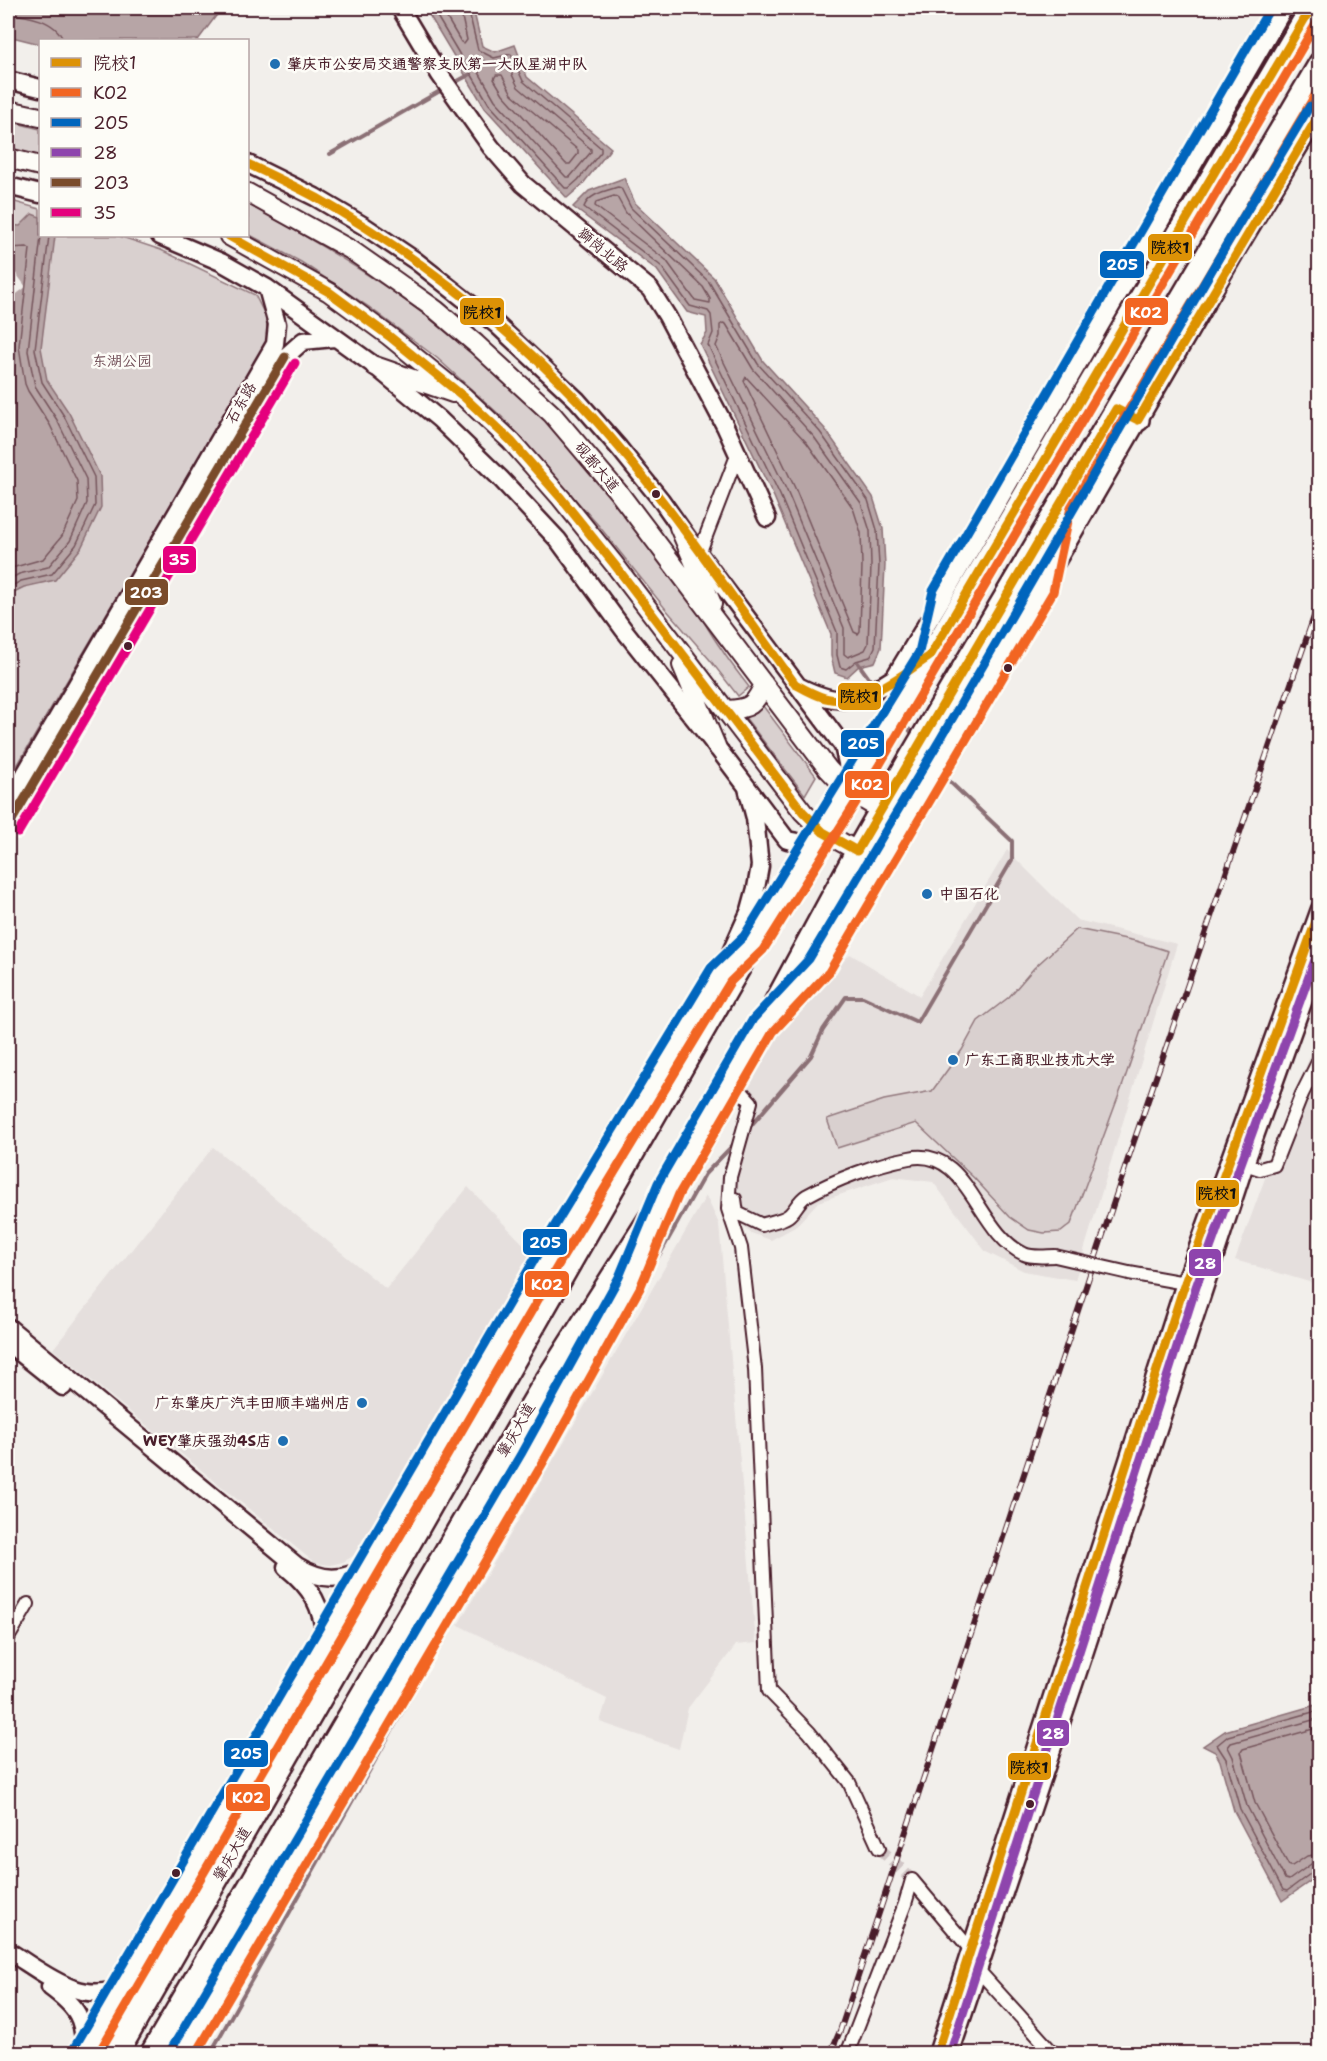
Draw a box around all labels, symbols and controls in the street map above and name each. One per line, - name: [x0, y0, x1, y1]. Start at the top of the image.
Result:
- legend: [39, 39, 249, 237]
- text: 院校1: [93, 51, 137, 75]
- place label: 肇庆市公安局交通警察支队第一大队星湖中队: [287, 54, 587, 74]
- marker: 肇庆市公安局交通警察支队第一大队星湖中队: [268, 57, 282, 71]
- text: K02: [93, 81, 128, 105]
- text: 205: [93, 111, 128, 135]
- text: 28: [93, 141, 118, 165]
- text: 203: [93, 171, 129, 195]
- text: 35: [93, 201, 116, 225]
- street label: 獅岗北路: [574, 223, 632, 277]
- line badge: 院校1: [1147, 233, 1193, 262]
- text: 院校1: [1150, 237, 1190, 258]
- line badge: 205: [1099, 250, 1145, 279]
- text: 205: [1106, 254, 1138, 275]
- line badge: 院校1: [459, 297, 505, 326]
- line badge: K02: [1124, 297, 1169, 326]
- text: 院校1: [462, 302, 502, 323]
- text: K02: [1130, 302, 1162, 323]
- park label: 东湖公园: [92, 351, 152, 371]
- street label: 石东路: [221, 379, 261, 427]
- street label: 砚都大道: [570, 438, 624, 496]
- unlabelled marker: [650, 488, 662, 500]
- line badge: 35: [162, 545, 197, 574]
- text: 35: [168, 549, 190, 570]
- line badge: 203: [124, 578, 169, 606]
- text: 203: [130, 582, 162, 603]
- unlabelled marker: [122, 640, 134, 652]
- unlabelled marker: [1002, 662, 1014, 674]
- line badge: 院校1: [837, 682, 882, 711]
- text: 院校1: [839, 686, 879, 707]
- line badge: 205: [840, 729, 885, 758]
- text: 205: [847, 733, 879, 754]
- line badge: K02: [844, 770, 890, 799]
- text: K02: [851, 774, 883, 795]
- place label: 中国石化: [939, 884, 999, 904]
- marker: 中国石化: [920, 887, 934, 901]
- place label: 广东工商职业技术大学: [965, 1050, 1115, 1070]
- marker: 广东工商职业技术大学: [946, 1053, 960, 1067]
- line badge: 院校1: [1195, 1179, 1240, 1208]
- text: 院校1: [1197, 1183, 1237, 1204]
- line badge: 205: [522, 1228, 568, 1256]
- text: 205: [529, 1232, 561, 1253]
- line badge: 28: [1188, 1248, 1222, 1277]
- text: 28: [1194, 1253, 1216, 1274]
- line badge: K02: [524, 1270, 570, 1298]
- text: K02: [531, 1274, 563, 1295]
- place label: 广东肇庆广汽丰田顺丰端州店: [155, 1393, 350, 1413]
- marker: 广东肇庆广汽丰田顺丰端州店: [355, 1396, 369, 1410]
- street label: 肇庆大道: [492, 1399, 540, 1461]
- place label: WEY肇庆强劲4S店: [143, 1431, 271, 1451]
- marker: WEY肇庆强劲4S店: [276, 1434, 290, 1448]
- line badge: 28: [1036, 1719, 1070, 1747]
- text: 28: [1042, 1723, 1064, 1744]
- line badge: 205: [223, 1739, 269, 1768]
- text: 205: [230, 1743, 262, 1764]
- line badge: 院校1: [1007, 1752, 1052, 1781]
- text: 院校1: [1009, 1757, 1049, 1778]
- line badge: K02: [225, 1783, 271, 1812]
- text: K02: [232, 1787, 264, 1808]
- unlabelled marker: [1024, 1798, 1036, 1810]
- street label: 肇庆大道: [208, 1823, 256, 1885]
- unlabelled marker: [170, 1867, 182, 1879]

